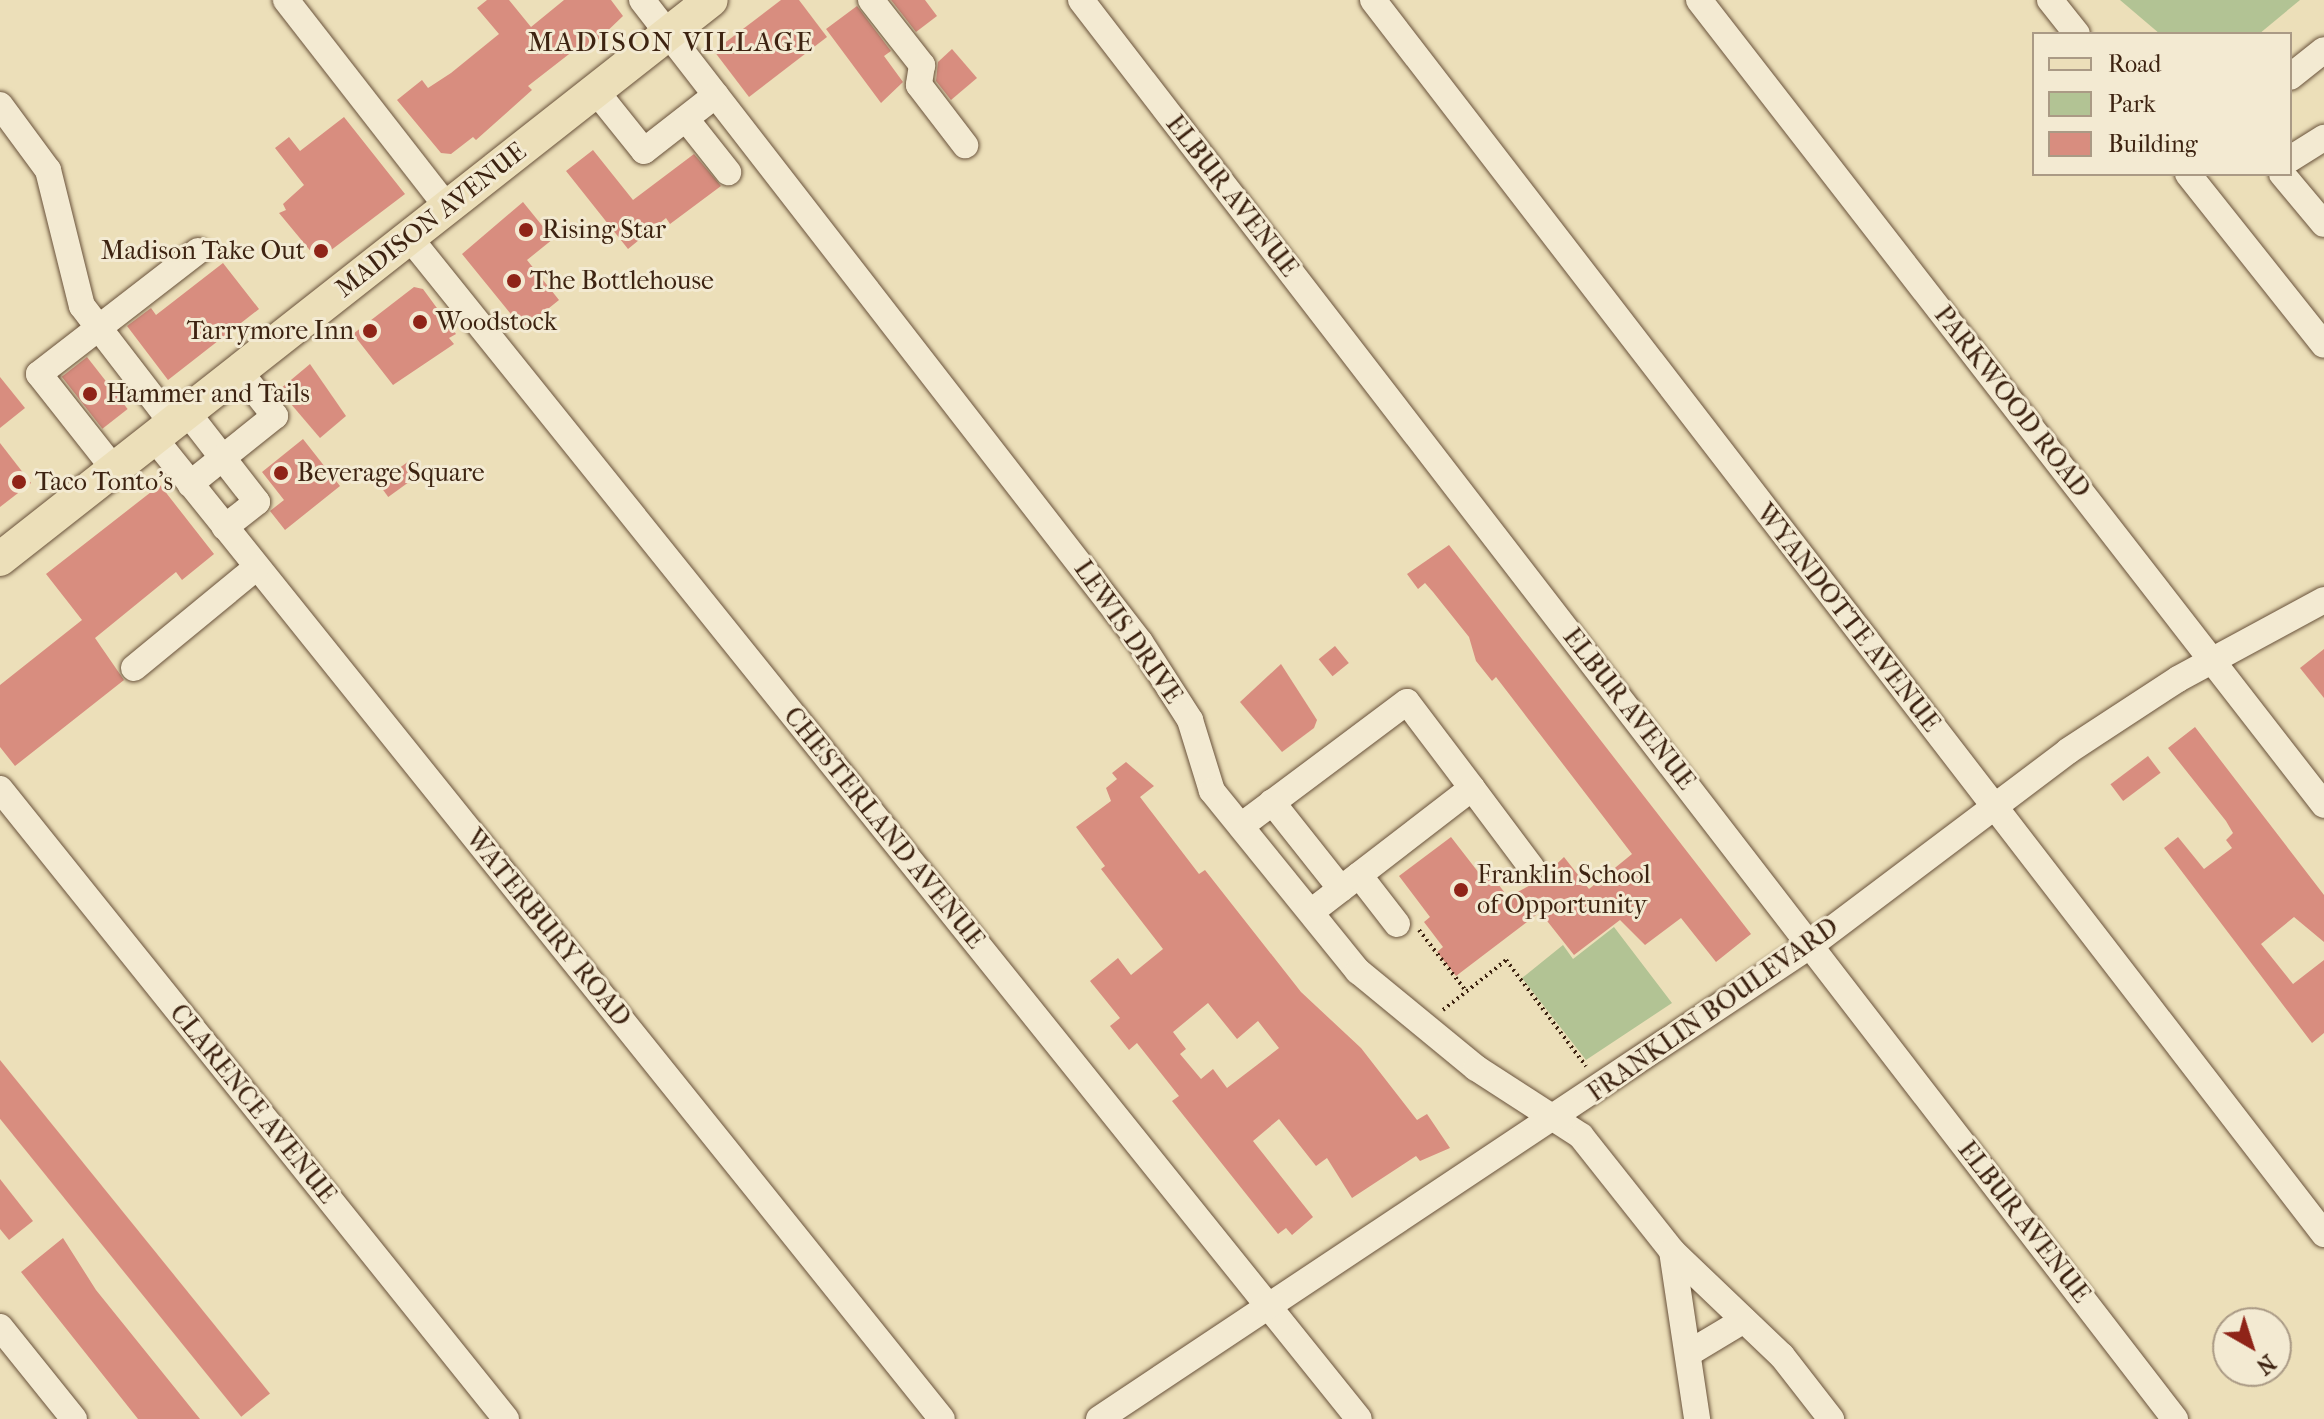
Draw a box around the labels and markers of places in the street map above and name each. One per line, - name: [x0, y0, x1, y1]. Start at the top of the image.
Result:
- place label: Rising Star: [542, 214, 666, 246]
- marker: Rising Star: [517, 221, 535, 239]
- place label: Madison Take Out: [101, 235, 305, 267]
- marker: Madison Take Out: [312, 242, 330, 260]
- place label: The Bottlehouse: [530, 265, 714, 297]
- marker: The Bottlehouse: [505, 272, 523, 290]
- place label: Woodstock: [436, 306, 557, 338]
- marker: Woodstock: [411, 313, 429, 331]
- place label: Tarrymore Inn: [187, 315, 354, 347]
- marker: Tarrymore Inn: [361, 322, 379, 340]
- place label: Hammer and Tails: [106, 378, 310, 410]
- marker: Hammer and Tails: [81, 385, 99, 403]
- place label: Beverage Square: [297, 457, 485, 489]
- marker: Beverage Square: [272, 464, 290, 482]
- place label: Taco Tonto's: [35, 466, 173, 498]
- marker: Taco Tonto's: [10, 473, 28, 491]
- place label: Franklin School of Opportunity: [1477, 859, 1651, 920]
- marker: Franklin School of Opportunity: [1452, 881, 1470, 899]

